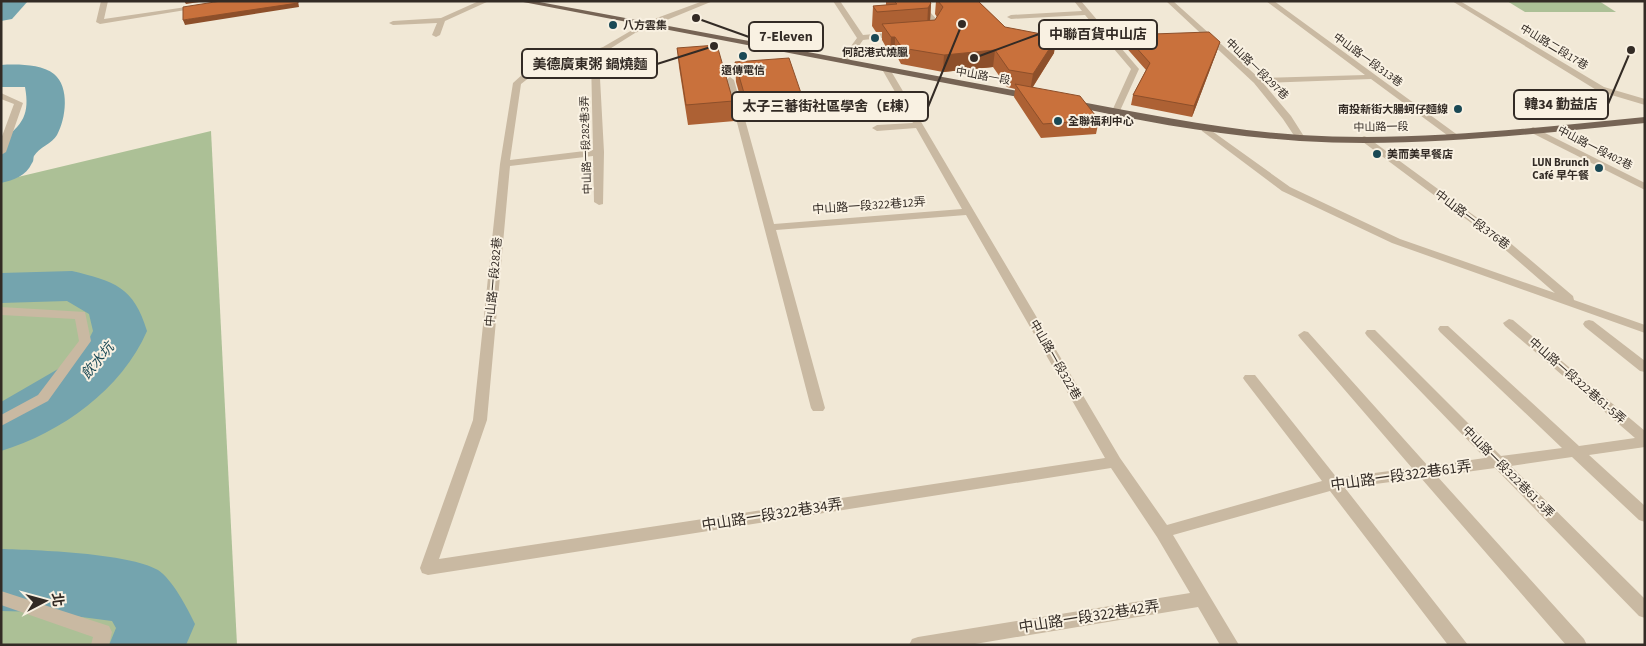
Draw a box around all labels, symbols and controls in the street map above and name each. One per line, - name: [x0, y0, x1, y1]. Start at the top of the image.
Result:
- place label: 八方雲集: [623, 18, 667, 33]
- marker: 八方雲集: [607, 19, 619, 31]
- callout: 中聯百貨中山店: [1039, 20, 1157, 49]
- street label: 中山路二段17巷: [1517, 21, 1591, 73]
- callout: 7-Eleven: [749, 22, 823, 51]
- text: 中聯百貨中山店: [1049, 25, 1147, 45]
- text: 7-Eleven: [759, 27, 813, 47]
- street label: 中山路一段313巷: [1330, 30, 1406, 90]
- marker: 何記港式燒臘: [869, 32, 881, 44]
- street label: 中山路一段297巷: [1222, 35, 1292, 103]
- place label: 何記港式燒臘: [842, 45, 908, 60]
- callout: 美德廣東粥 鍋燒麵: [522, 49, 657, 78]
- marker: 遠傳電信: [737, 50, 749, 62]
- text: 美德廣東粥 鍋燒麵: [533, 55, 647, 75]
- place label: 遠傳電信: [721, 63, 765, 78]
- street label: 中山路一段: [955, 64, 1011, 88]
- callout: 韓34 勤益店: [1514, 90, 1608, 119]
- callout: 太子三蕃街社區學舍（E棟）: [732, 92, 928, 121]
- street label: 中山路一段282巷3弄: [577, 95, 595, 195]
- text: 韓34 勤益店: [1524, 95, 1598, 115]
- text: 太子三蕃街社區學舍（E棟）: [742, 97, 918, 117]
- place label: 南投新街大腸蚵仔麵線: [1338, 102, 1448, 117]
- marker: 南投新街大腸蚵仔麵線: [1452, 103, 1464, 115]
- place label: 全聯福利中心: [1068, 114, 1134, 129]
- marker: 全聯福利中心: [1052, 115, 1064, 127]
- street label: 中山路一段: [1353, 119, 1409, 135]
- street label: 中山路一段402巷: [1555, 123, 1635, 173]
- place label: 美而美早餐店: [1387, 147, 1453, 162]
- marker: 美而美早餐店: [1371, 148, 1383, 160]
- place label: LUN Brunch Café 早午餐: [1532, 155, 1589, 183]
- marker: LUN Brunch Café 早午餐: [1593, 162, 1605, 174]
- street label: 中山路一段376巷: [1431, 186, 1513, 254]
- street label: 中山路一段322巷12弄: [812, 194, 926, 218]
- street label: 中山路一段282巷: [482, 236, 506, 328]
- street label: 中山路一段322巷: [1025, 317, 1085, 403]
- street label: 中山路一段322巷61-5弄: [1525, 334, 1629, 428]
- water label: 飲水坑: [77, 337, 120, 384]
- street label: 中山路一段322巷61-3弄: [1458, 422, 1558, 522]
- street label: 中山路一段322巷61弄: [1329, 456, 1473, 496]
- street label: 中山路一段322巷34弄: [700, 494, 844, 536]
- north arrow: [20, 576, 70, 626]
- text: 北: [46, 592, 68, 608]
- street label: 中山路一段322巷42弄: [1017, 596, 1161, 638]

